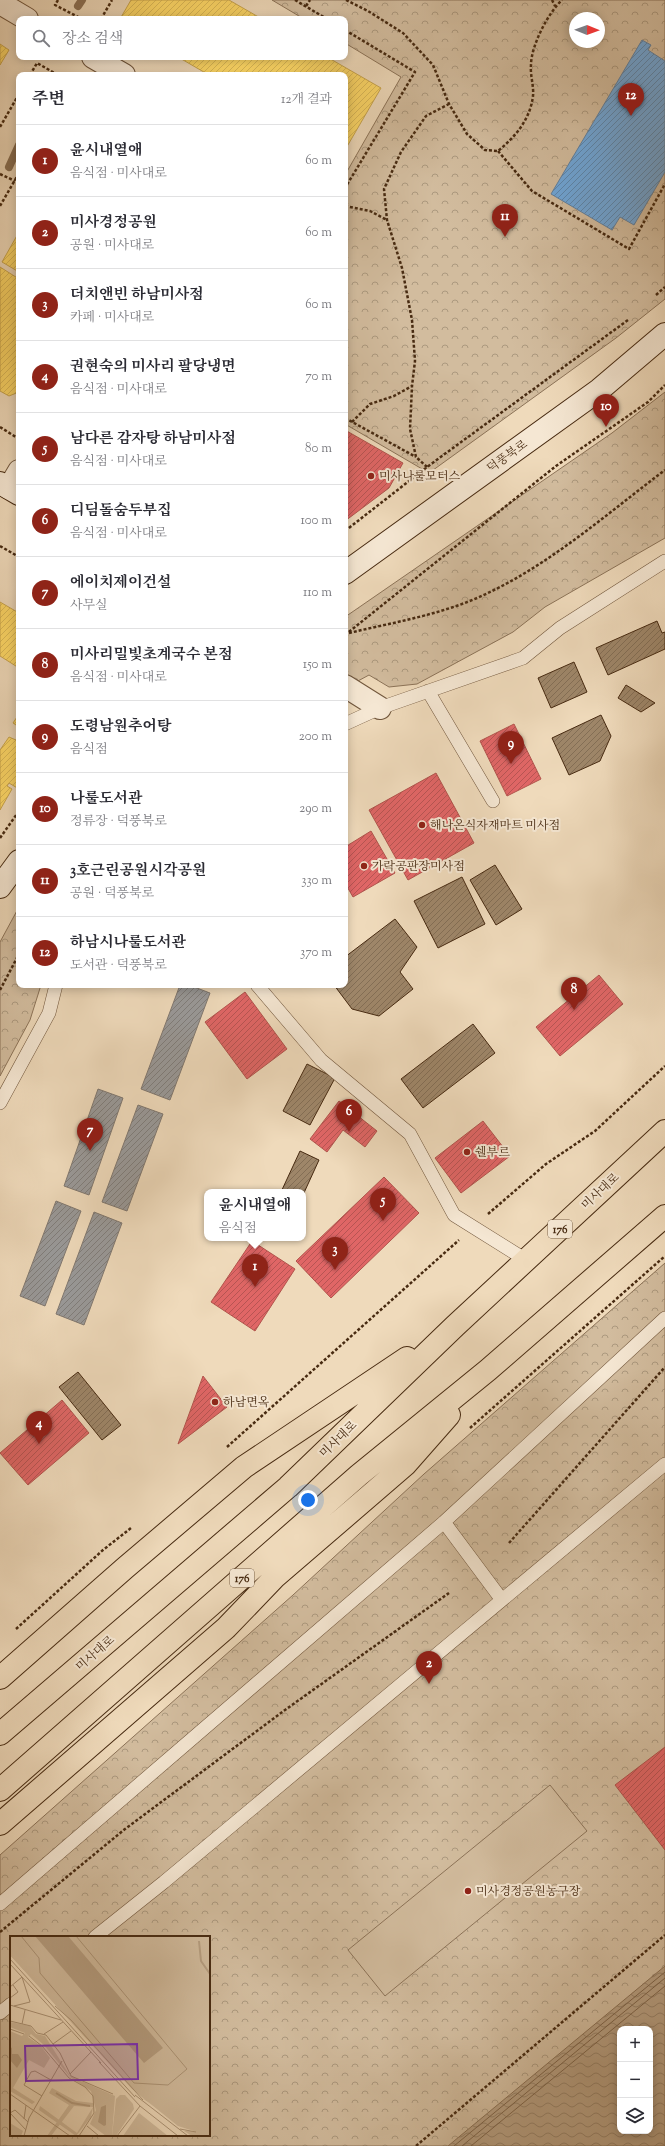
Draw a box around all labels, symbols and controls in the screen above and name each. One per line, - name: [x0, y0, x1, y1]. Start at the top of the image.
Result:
- north arrow: [569, 12, 605, 48]
- search box: [16, 16, 348, 60]
- icon: search: [30, 27, 52, 49]
- text: 장소 검색: [62, 29, 123, 50]
- pin: 12: [618, 83, 644, 116]
- text: 주변: [32, 88, 65, 112]
- text: 12개 결과: [281, 91, 332, 109]
- text: 윤시내열애: [70, 141, 142, 162]
- text: 1: [43, 152, 47, 170]
- text: 60 m: [305, 152, 332, 170]
- text: 음식점 · 미사대로: [70, 165, 167, 183]
- pin: 11: [492, 204, 518, 237]
- text: 미사경정공원: [70, 213, 157, 234]
- text: 2: [42, 224, 48, 242]
- text: 60 m: [305, 224, 332, 242]
- text: 공원 · 미사대로: [70, 237, 154, 255]
- text: 더치앤빈 하남미사점: [70, 285, 204, 306]
- text: 3: [42, 296, 48, 314]
- text: 60 m: [305, 296, 332, 314]
- text: 카페 · 미사대로: [70, 309, 154, 327]
- text: 권현숙의 미사리 팔당냉면: [70, 357, 236, 378]
- text: 4: [42, 368, 48, 386]
- text: 70 m: [305, 368, 332, 386]
- text: 음식점 · 미사대로: [70, 381, 167, 399]
- pin: 10: [593, 394, 619, 427]
- text: 남다른 감자탕 하남미사점: [70, 429, 236, 450]
- street label: 덕풍북로: [484, 436, 532, 478]
- text: 5: [43, 440, 47, 458]
- text: 80 m: [305, 440, 332, 458]
- text: 음식점 · 미사대로: [70, 453, 167, 471]
- place label: 미사나룰모터스: [379, 468, 461, 486]
- marker: 미사나룰모터스: [366, 471, 376, 481]
- text: 디딤돌숨두부집: [70, 501, 171, 522]
- text: 6: [42, 512, 48, 530]
- text: 100 m: [300, 512, 332, 530]
- text: 음식점 · 미사대로: [70, 525, 167, 543]
- text: 에이치제이건설: [70, 573, 171, 594]
- text: 7: [42, 584, 48, 602]
- text: 110 m: [303, 584, 332, 602]
- text: 사무실: [70, 597, 108, 615]
- text: 미사리밀빛초계국수 본점: [70, 645, 233, 666]
- text: 8: [42, 656, 48, 674]
- text: 150 m: [303, 656, 332, 674]
- text: 음식점 · 미사대로: [70, 669, 167, 687]
- text: 도령남원추어탕: [70, 717, 171, 738]
- text: 9: [42, 728, 48, 746]
- text: 200 m: [299, 728, 332, 746]
- pin: 9: [498, 731, 524, 764]
- text: 음식점: [70, 741, 108, 759]
- text: 나룰도서관: [70, 789, 142, 810]
- text: 10: [39, 800, 51, 818]
- text: 290 m: [299, 800, 332, 818]
- text: 정류장 · 덕풍북로: [70, 813, 167, 831]
- place label: 해나온식자재마트 미사점: [430, 817, 560, 835]
- marker: 해나온식자재마트 미사점: [417, 820, 427, 830]
- place label: 가락공판장미사점: [372, 858, 465, 876]
- text: 3호근린공원시각공원: [70, 861, 206, 882]
- marker: 가락공판장미사점: [359, 861, 369, 871]
- text: 11: [41, 872, 49, 890]
- text: 330 m: [301, 872, 332, 890]
- text: 공원 · 덕풍북로: [70, 885, 154, 903]
- text: 하남시나룰도서관: [70, 933, 186, 954]
- text: 12: [40, 944, 50, 962]
- text: 370 m: [300, 944, 332, 962]
- text: 도서관 · 덕풍북로: [70, 957, 167, 975]
- pin: 8: [561, 977, 587, 1010]
- pin: 6: [336, 1099, 362, 1132]
- pin: 7: [77, 1118, 103, 1151]
- place label: 쉘부르: [475, 1144, 510, 1162]
- marker: 쉘부르: [462, 1147, 472, 1157]
- street label: 미사대로: [578, 1169, 624, 1214]
- pin: 5: [370, 1188, 396, 1221]
- popup: [204, 1189, 306, 1241]
- text: 윤시내열애: [219, 1196, 291, 1217]
- text: 음식점: [219, 1220, 256, 1238]
- road number: 176: [548, 1220, 572, 1238]
- pin: 3: [322, 1237, 348, 1270]
- pin: 1: [242, 1254, 268, 1287]
- place label: 하남면옥: [223, 1394, 270, 1412]
- marker: 하남면옥: [210, 1397, 220, 1407]
- pin: 4: [26, 1411, 52, 1444]
- street label: 미사대로: [316, 1417, 362, 1462]
- your location: [298, 1490, 318, 1510]
- road number: 176: [230, 1569, 254, 1587]
- street label: 미사대로: [72, 1631, 119, 1676]
- pin: 2: [416, 1651, 442, 1684]
- place label: 미사경정공원농구장: [476, 1883, 581, 1901]
- marker: 미사경정공원농구장: [463, 1886, 473, 1896]
- inset map: [10, 1936, 210, 2136]
- map controls: [617, 2026, 653, 2134]
- button: +: [617, 2026, 653, 2062]
- button: −: [617, 2062, 653, 2098]
- button: layers: [617, 2098, 653, 2134]

